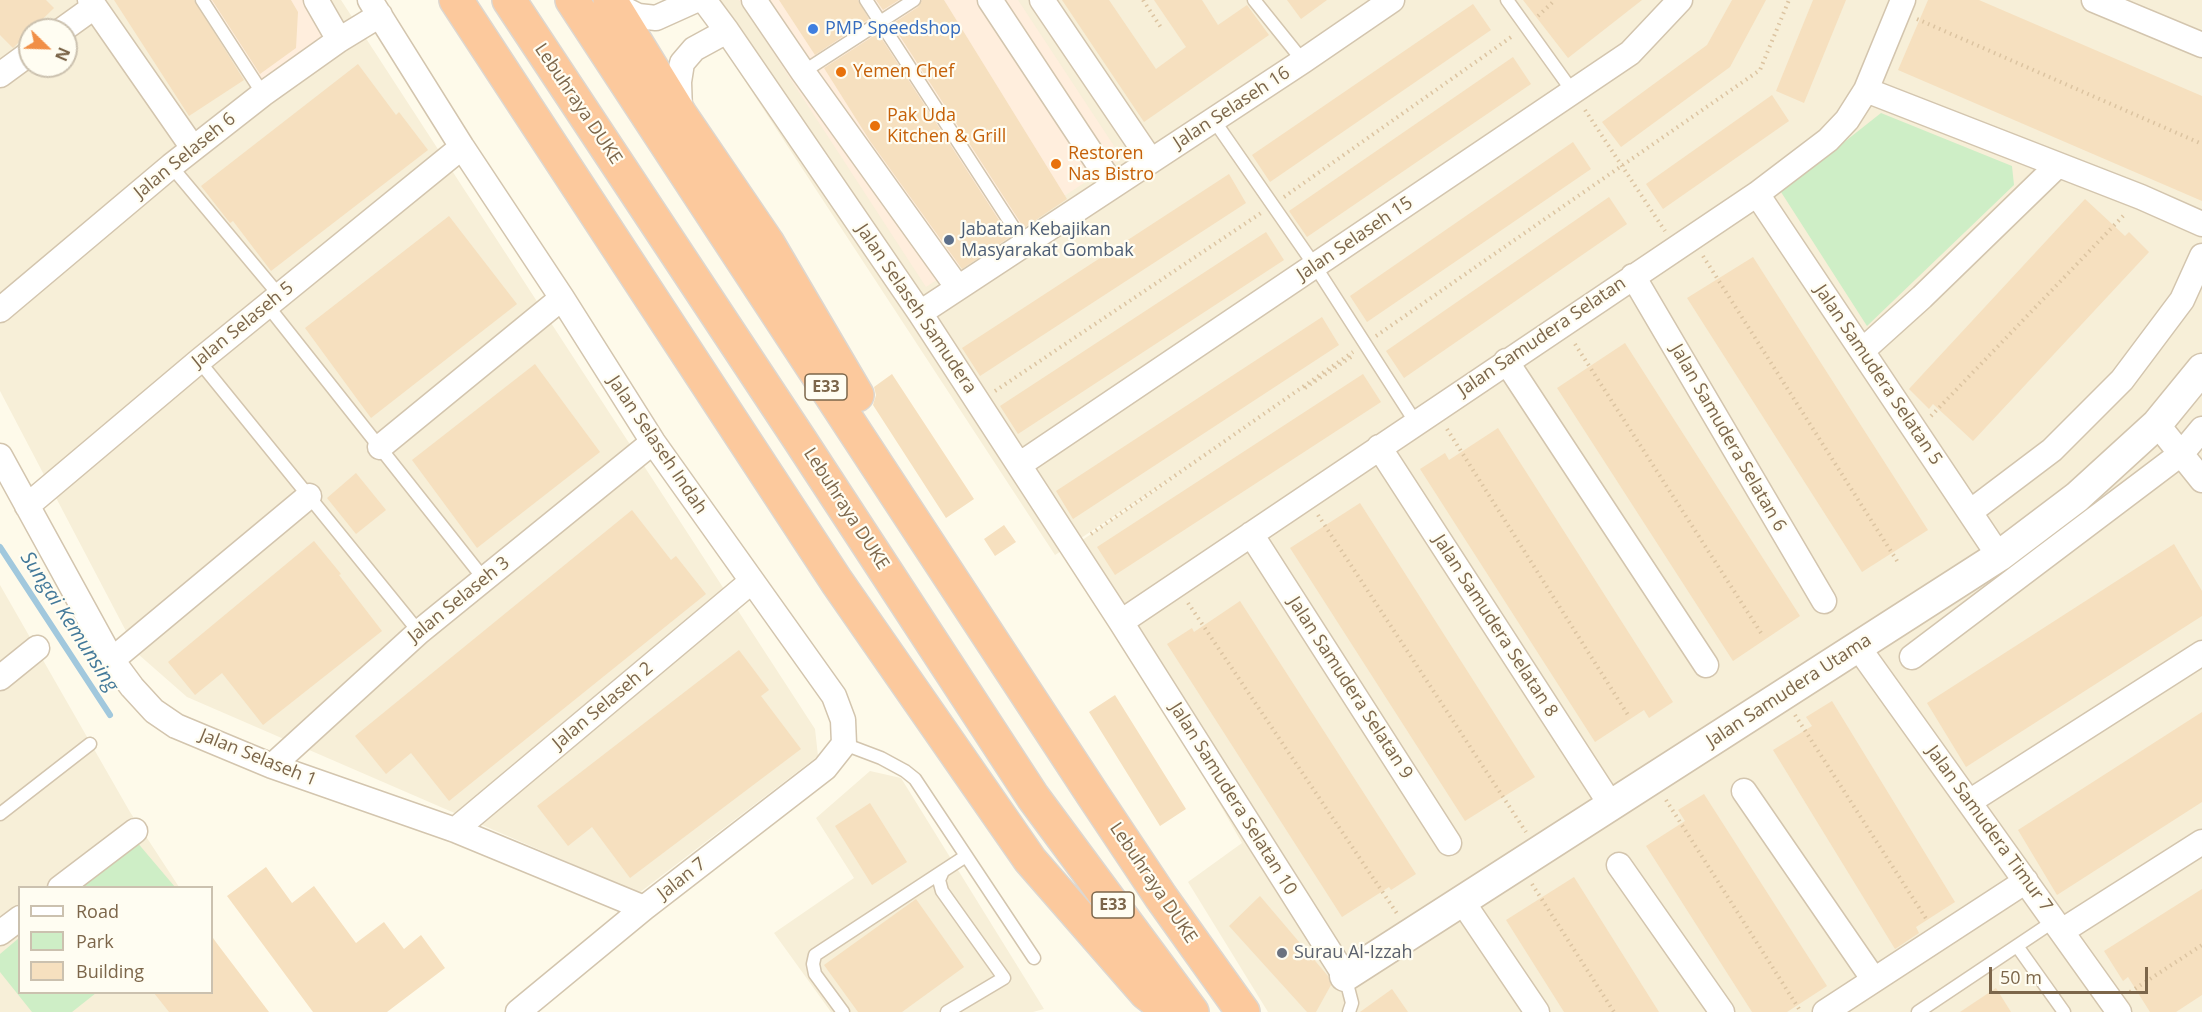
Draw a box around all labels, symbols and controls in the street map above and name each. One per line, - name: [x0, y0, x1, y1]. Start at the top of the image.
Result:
- north arrow: [18, 18, 78, 78]
- place label: PMP Speedshop: [825, 18, 961, 40]
- marker: PMP Speedshop: [806, 22, 820, 36]
- street label: Lebuhraya DUKE: [530, 40, 626, 168]
- text: N: [50, 44, 75, 65]
- place label: Yemen Chef: [853, 61, 954, 83]
- street label: Jalan Selaseh 16: [1170, 62, 1294, 154]
- marker: Yemen Chef: [834, 65, 848, 79]
- place label: Pak Uda Kitchen & Grill: [887, 105, 1006, 148]
- street label: Jalan Selaseh 6: [130, 108, 240, 204]
- marker: Pak Uda Kitchen & Grill: [868, 119, 882, 133]
- place label: Restoren Nas Bistro: [1068, 143, 1154, 186]
- marker: Restoren Nas Bistro: [1049, 157, 1063, 171]
- street label: Jalan Selaseh 15: [1293, 192, 1417, 286]
- place label: Jabatan Kebajikan Masyarakat Gombak: [961, 219, 1134, 262]
- street label: Jalan Selaseh Samudera: [851, 220, 981, 398]
- marker: Jabatan Kebajikan Masyarakat Gombak: [942, 233, 956, 247]
- street label: Jalan Samudera Selatan: [1454, 273, 1630, 401]
- street label: Jalan Selaseh 5: [188, 277, 298, 373]
- street label: Jalan Samudera Selatan 5: [1810, 281, 1946, 469]
- street label: Jalan Samudera Selatan 6: [1665, 340, 1791, 536]
- street label: Jalan Selaseh Indah: [603, 372, 711, 518]
- road number: E33: [805, 374, 847, 400]
- street label: Lebuhraya DUKE: [799, 444, 893, 574]
- street label: Jalan Samudera Selatan 8: [1428, 531, 1562, 721]
- water label: Sungai Kemunsing: [15, 547, 123, 697]
- street label: Jalan Selaseh 3: [404, 552, 514, 648]
- street label: Jalan Samudera Selatan 9: [1283, 593, 1417, 783]
- street label: Jalan Samudera Utama: [1703, 630, 1875, 752]
- street label: Jalan Selaseh 2: [548, 658, 658, 754]
- street label: Jalan Samudera Selatan 10: [1165, 699, 1301, 899]
- street label: Jalan Selaseh 1: [196, 725, 320, 791]
- street label: Jalan Samudera Timur 7: [1921, 742, 2057, 916]
- street label: Lebuhraya DUKE: [1105, 819, 1201, 947]
- street label: Jalan 7: [654, 853, 710, 905]
- legend: [18, 886, 213, 994]
- road number: E33: [1092, 892, 1134, 918]
- text: Road: [76, 899, 119, 923]
- text: Park: [76, 929, 114, 953]
- place label: Surau Al-Izzah: [1294, 942, 1413, 964]
- marker: Surau Al-Izzah: [1275, 946, 1289, 960]
- scale bar: [1992, 955, 2151, 993]
- text: Building: [76, 959, 144, 983]
- text: 50 m: [2000, 965, 2042, 989]

